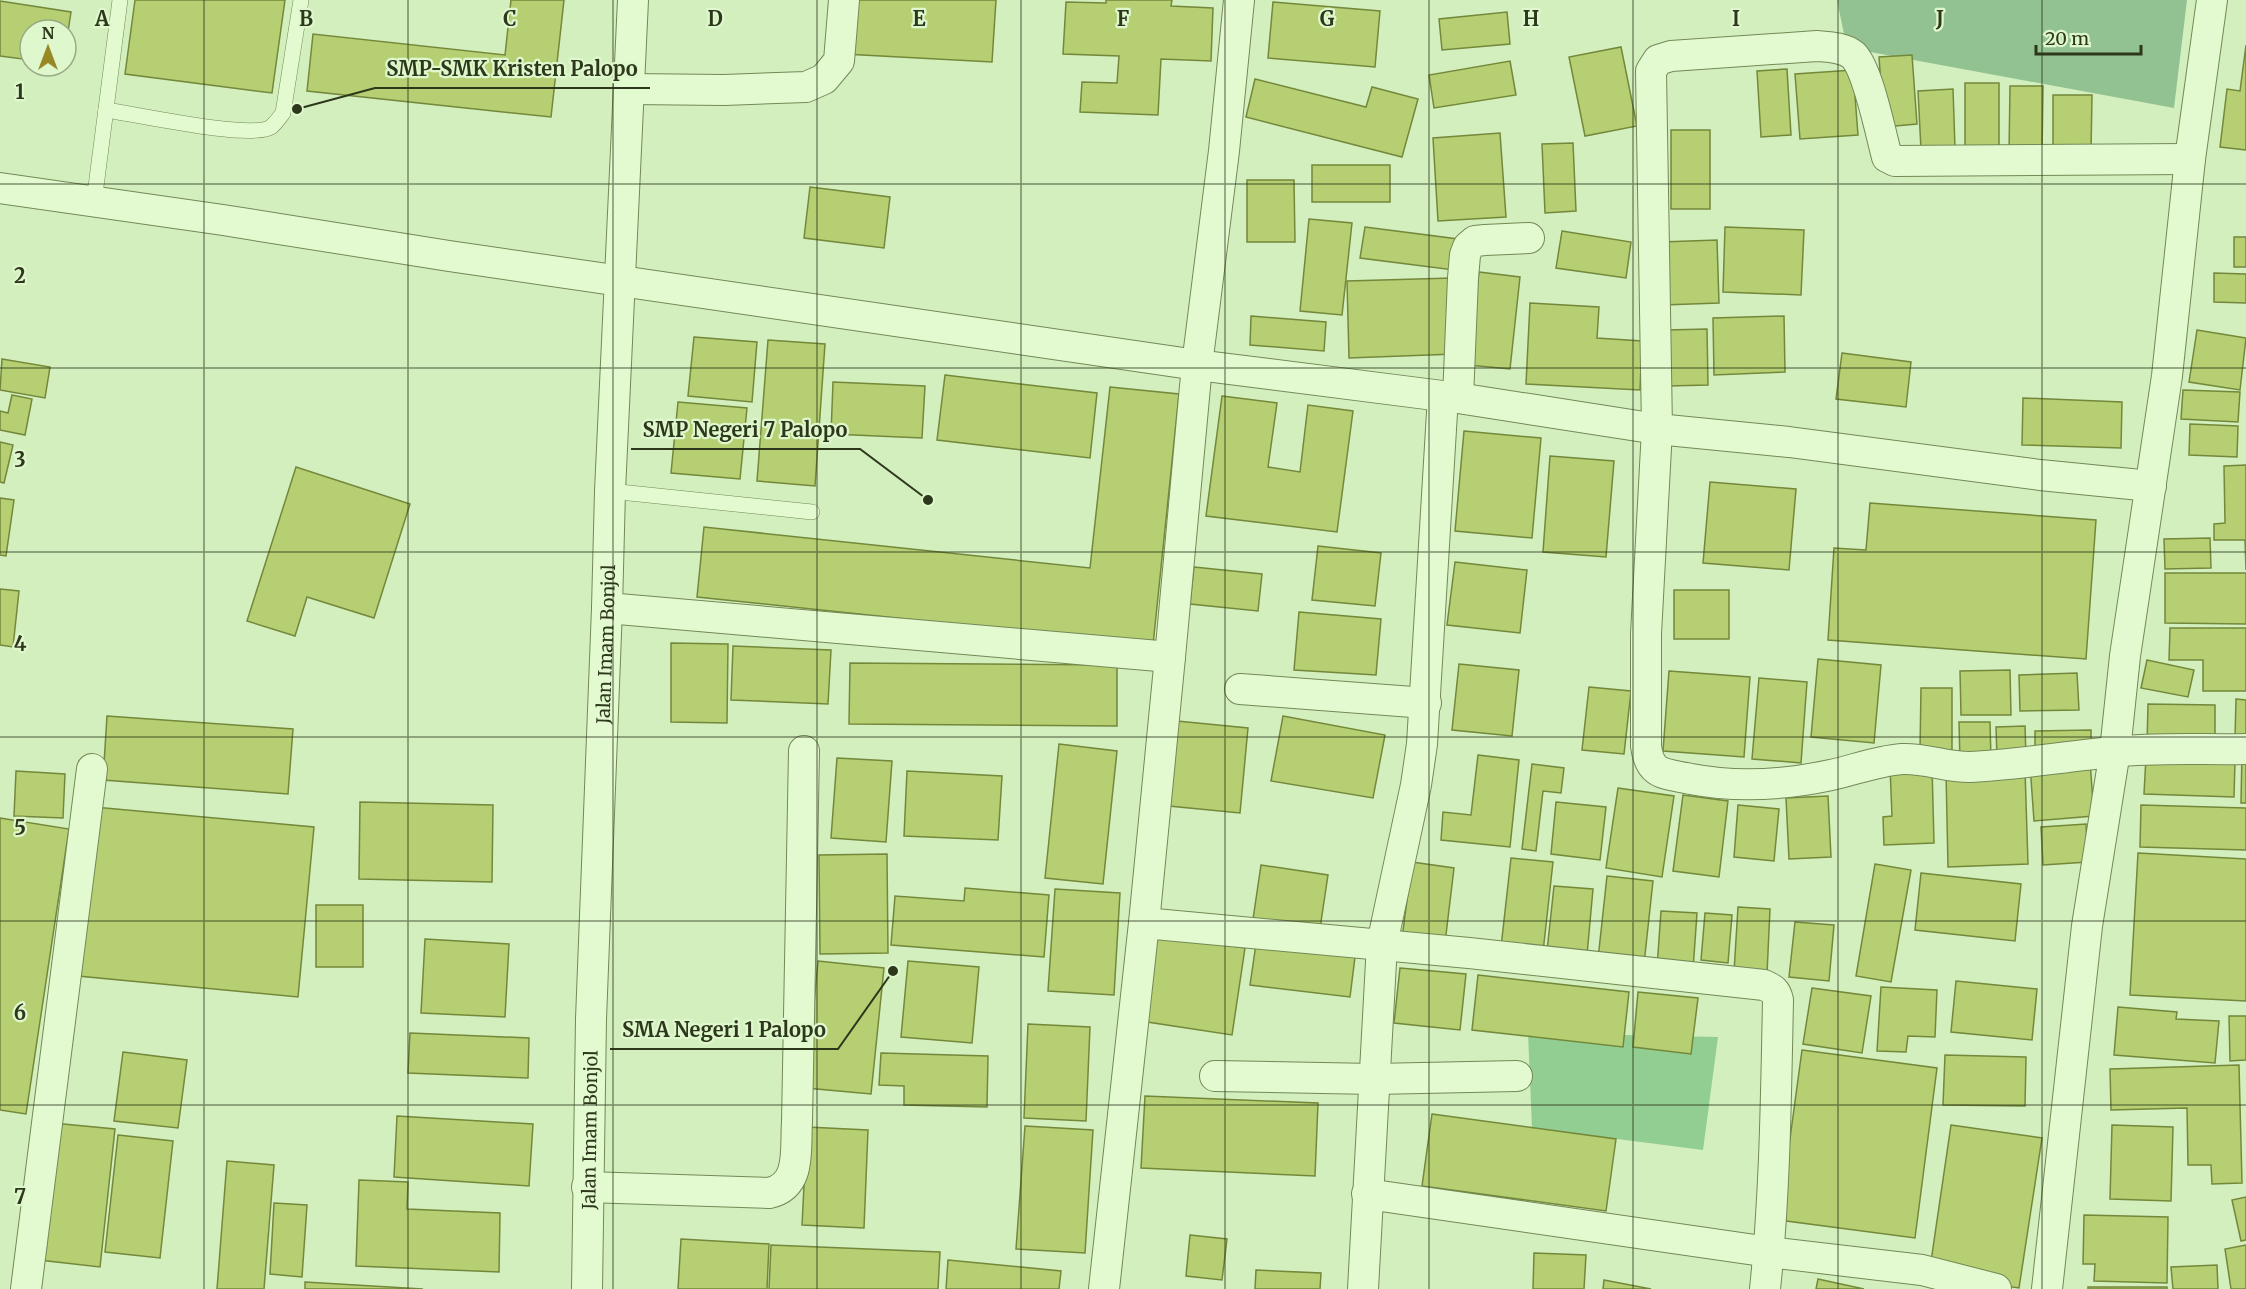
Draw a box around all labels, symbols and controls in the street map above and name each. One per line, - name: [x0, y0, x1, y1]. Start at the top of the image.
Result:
- text: A: [94, 6, 110, 31]
- text: B: [299, 6, 313, 31]
- text: C: [503, 6, 517, 31]
- text: D: [707, 6, 723, 31]
- text: E: [912, 6, 926, 31]
- text: F: [1117, 6, 1130, 31]
- text: G: [1320, 6, 1335, 31]
- text: H: [1523, 6, 1539, 31]
- text: I: [1732, 6, 1740, 31]
- text: J: [1935, 6, 1944, 31]
- north arrow: [18, 18, 78, 78]
- scale bar: [2036, 18, 2141, 56]
- text: N: [42, 23, 55, 43]
- text: 20 m: [2045, 27, 2089, 50]
- callout: SMP-SMK Kristen Palopo: [375, 50, 650, 88]
- text: SMP-SMK Kristen Palopo: [386, 56, 638, 81]
- text: 1: [15, 79, 25, 104]
- text: 2: [14, 263, 26, 288]
- callout: SMP Negeri 7 Palopo: [631, 411, 860, 449]
- text: SMP Negeri 7 Palopo: [643, 417, 848, 442]
- text: 3: [14, 447, 26, 472]
- street label: Jalan Imam Bonjol: [591, 564, 620, 725]
- text: 4: [14, 631, 27, 656]
- text: 5: [14, 815, 26, 840]
- text: 6: [14, 1000, 26, 1025]
- callout: SMA Negeri 1 Palopo: [610, 1011, 838, 1049]
- text: SMA Negeri 1 Palopo: [622, 1017, 826, 1042]
- street label: Jalan Imam Bonjol: [577, 1050, 602, 1211]
- text: 7: [14, 1184, 26, 1209]

